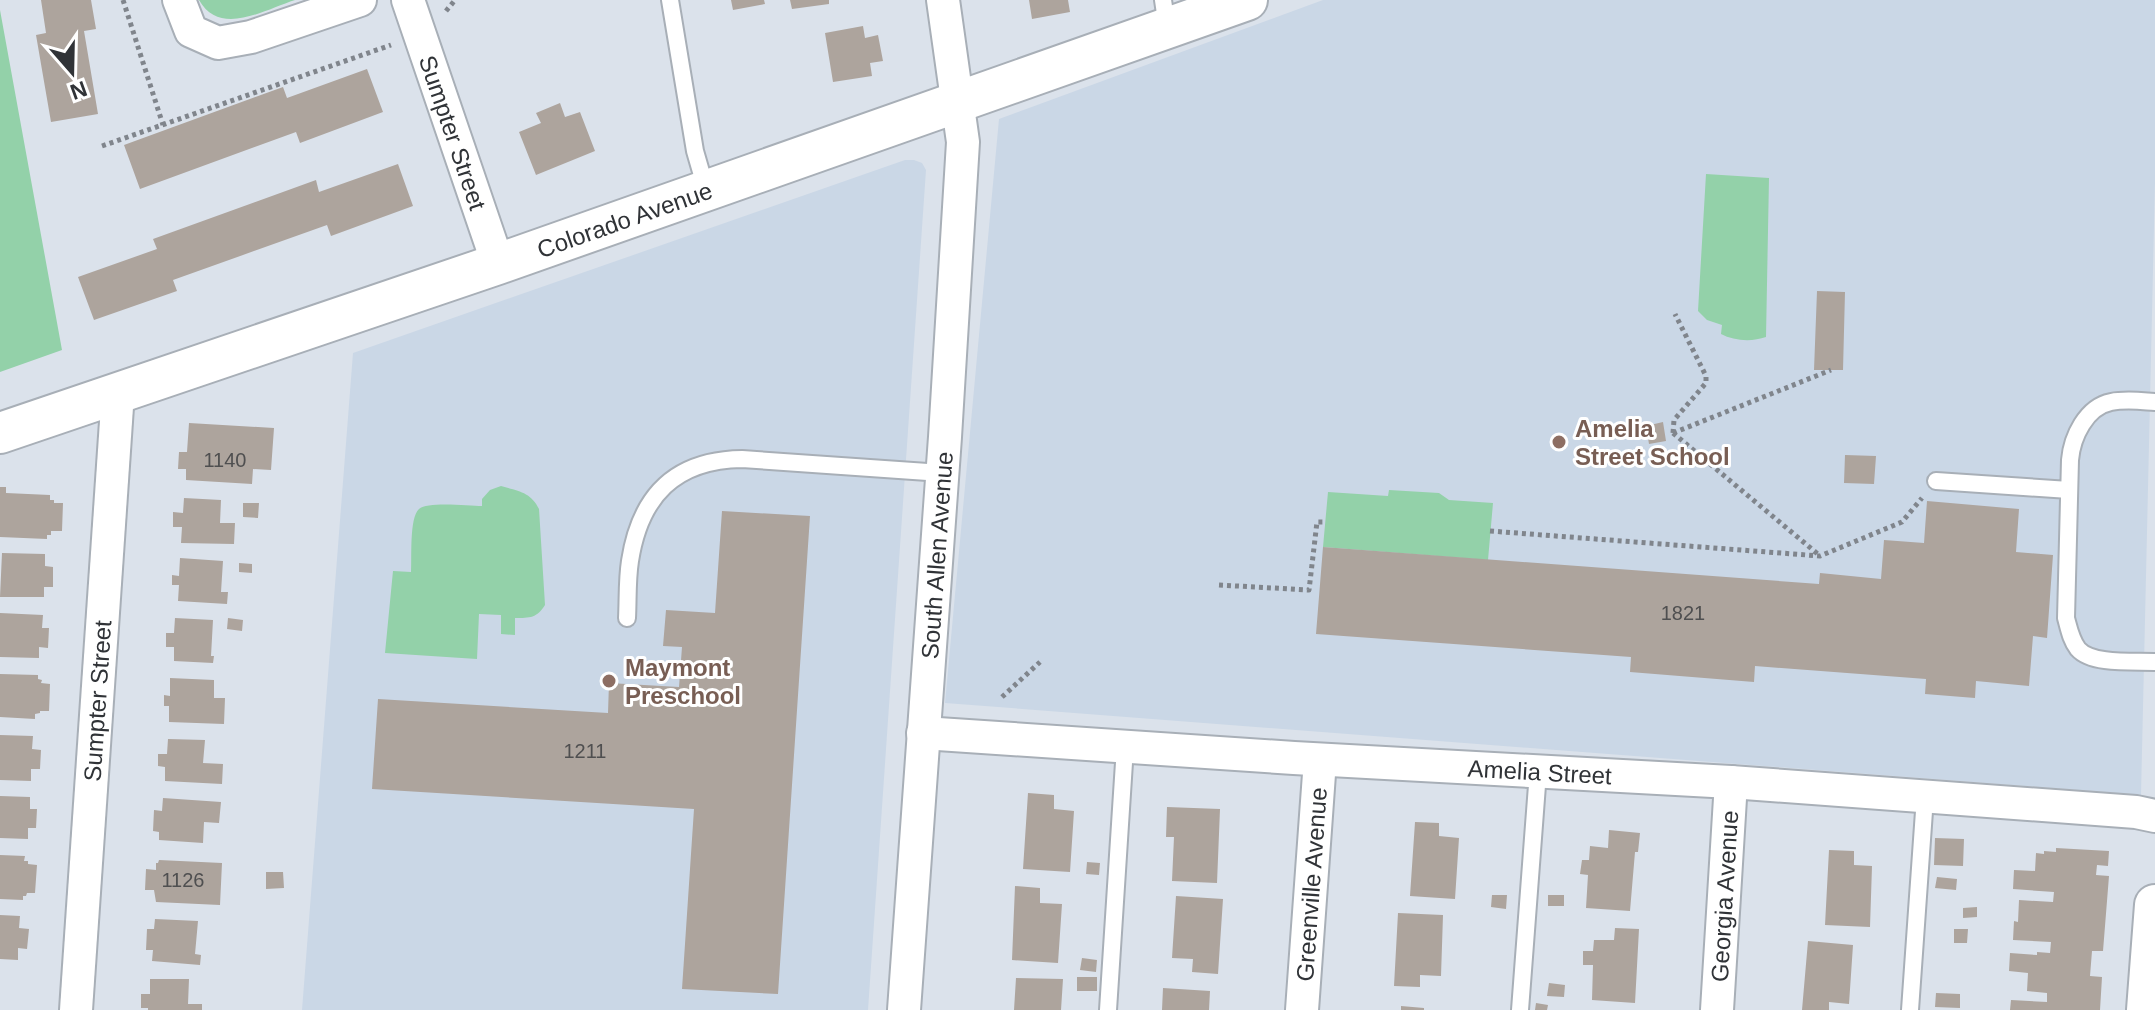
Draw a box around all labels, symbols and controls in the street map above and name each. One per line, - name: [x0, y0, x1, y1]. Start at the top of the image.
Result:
- north arrow: [32, 32, 112, 112]
- street label: Sumpter Street: [414, 52, 492, 214]
- text: N: [67, 76, 90, 105]
- street label: Colorado Avenue: [533, 176, 716, 263]
- place label: Amelia Street School: [1575, 415, 1730, 470]
- marker: Amelia Street School: [1550, 433, 1568, 451]
- house number: 1140: [203, 449, 247, 471]
- street label: South Allen Avenue: [916, 451, 957, 660]
- house number: 1821: [1661, 602, 1705, 624]
- street label: Sumpter Street: [78, 619, 116, 782]
- place label: Maymont Preschool: [625, 654, 741, 709]
- marker: Maymont Preschool: [600, 672, 618, 690]
- house number: 1211: [563, 740, 607, 762]
- street label: Amelia Street: [1467, 754, 1613, 789]
- street label: Greenville Avenue: [1291, 786, 1331, 982]
- street label: Georgia Avenue: [1705, 810, 1743, 983]
- house number: 1126: [161, 869, 205, 891]

